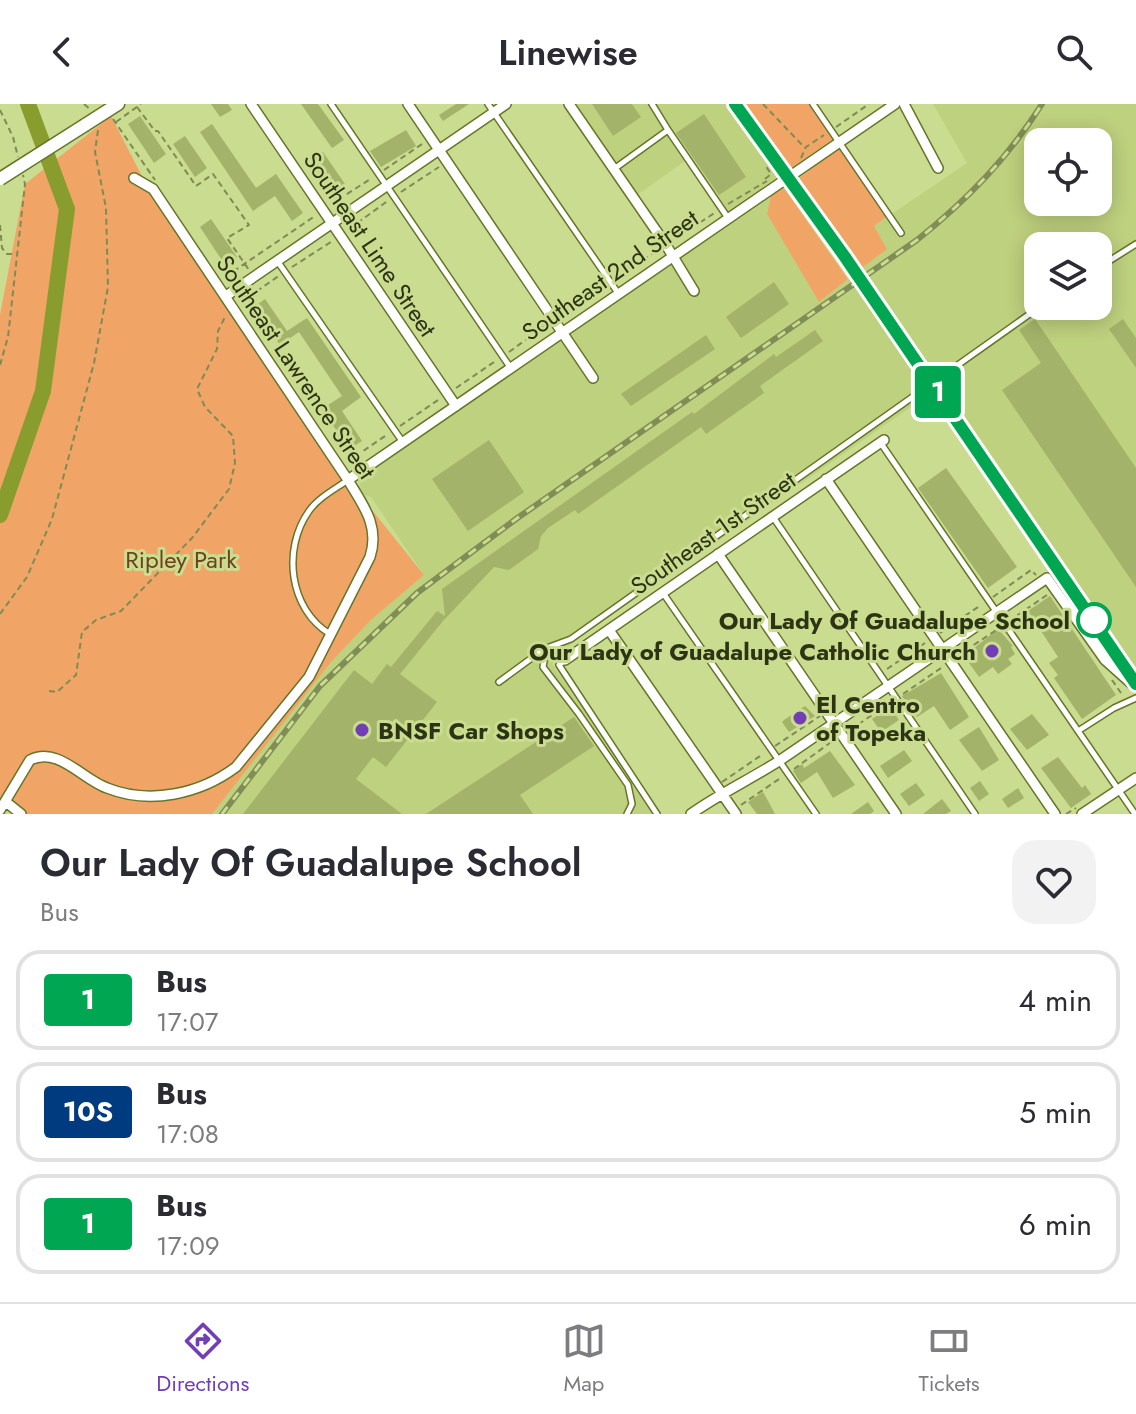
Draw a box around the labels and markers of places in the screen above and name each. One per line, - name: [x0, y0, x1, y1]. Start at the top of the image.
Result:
- place label: Our Lady Of Guadalupe School: [719, 603, 1070, 638]
- marker: Our Lady Of Guadalupe School: [1077, 603, 1111, 637]
- place label: Our Lady of Guadalupe Catholic Church: [529, 634, 976, 669]
- marker: Our Lady of Guadalupe Catholic Church: [983, 642, 1001, 660]
- place label: El Centro of Topeka: [816, 687, 926, 750]
- marker: El Centro of Topeka: [791, 709, 809, 727]
- place label: BNSF Car Shops: [378, 713, 564, 748]
- marker: BNSF Car Shops: [353, 721, 371, 739]

